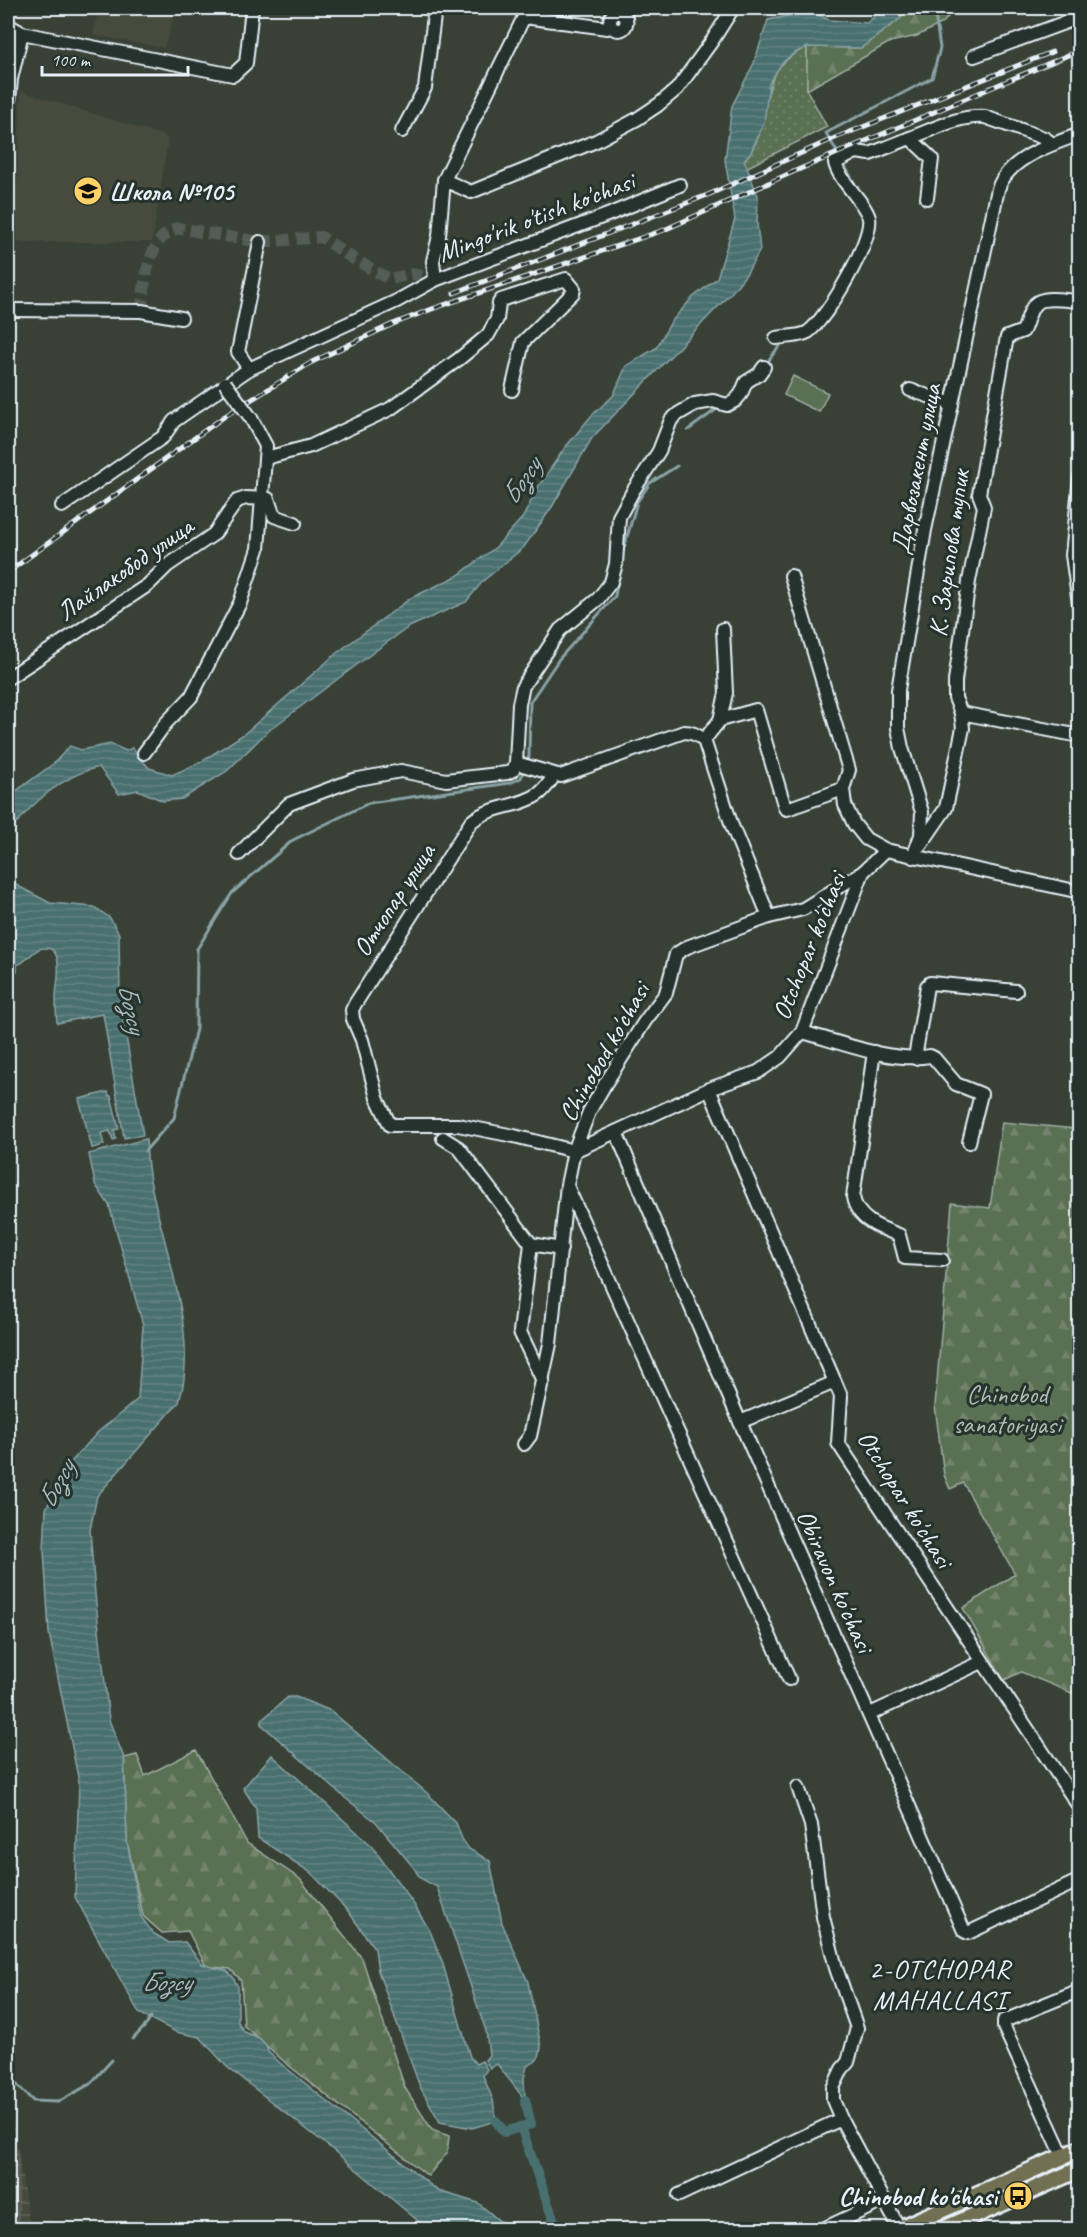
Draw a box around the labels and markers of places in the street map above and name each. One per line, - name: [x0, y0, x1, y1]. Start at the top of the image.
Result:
- school or university icon: Школа №105: [72, 175, 104, 207]
- place label: Школа №105: [109, 175, 236, 208]
- place label: Chinobod ko'chasi: [839, 2180, 1000, 2213]
- bus stop icon: Chinobod ko'chasi: [1002, 2180, 1034, 2212]

